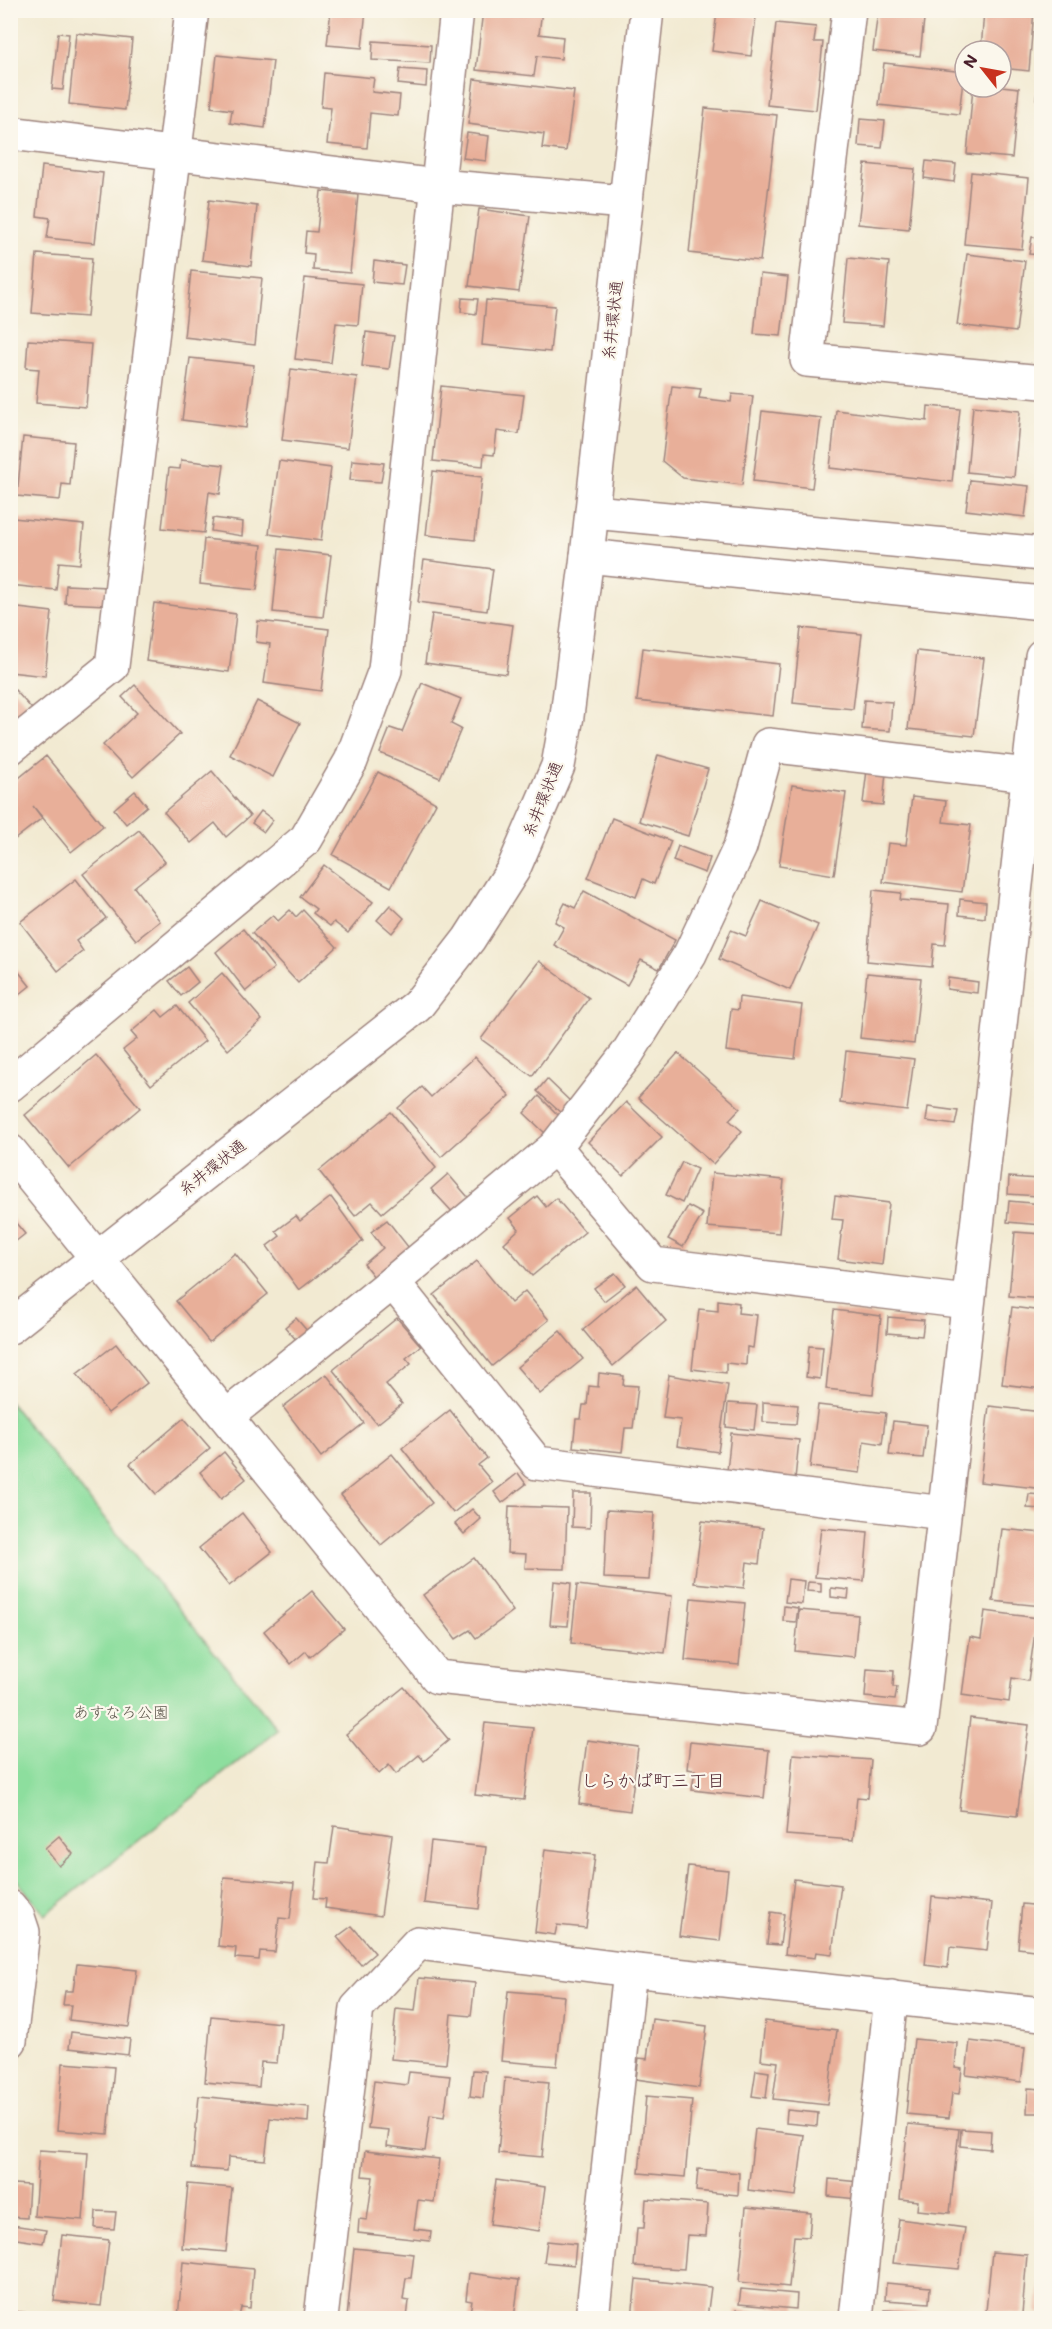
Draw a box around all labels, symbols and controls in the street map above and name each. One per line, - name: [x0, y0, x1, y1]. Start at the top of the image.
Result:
- north arrow: [953, 39, 1013, 99]
- text: N: [958, 50, 982, 72]
- street label: 糸井環状通: [597, 279, 626, 361]
- street label: 糸井環状通: [517, 758, 566, 840]
- street label: 糸井環状通: [174, 1134, 250, 1200]
- park label: あすなろ公園: [73, 1701, 169, 1722]
- district label: しらかば町三丁目: [581, 1768, 725, 1792]

